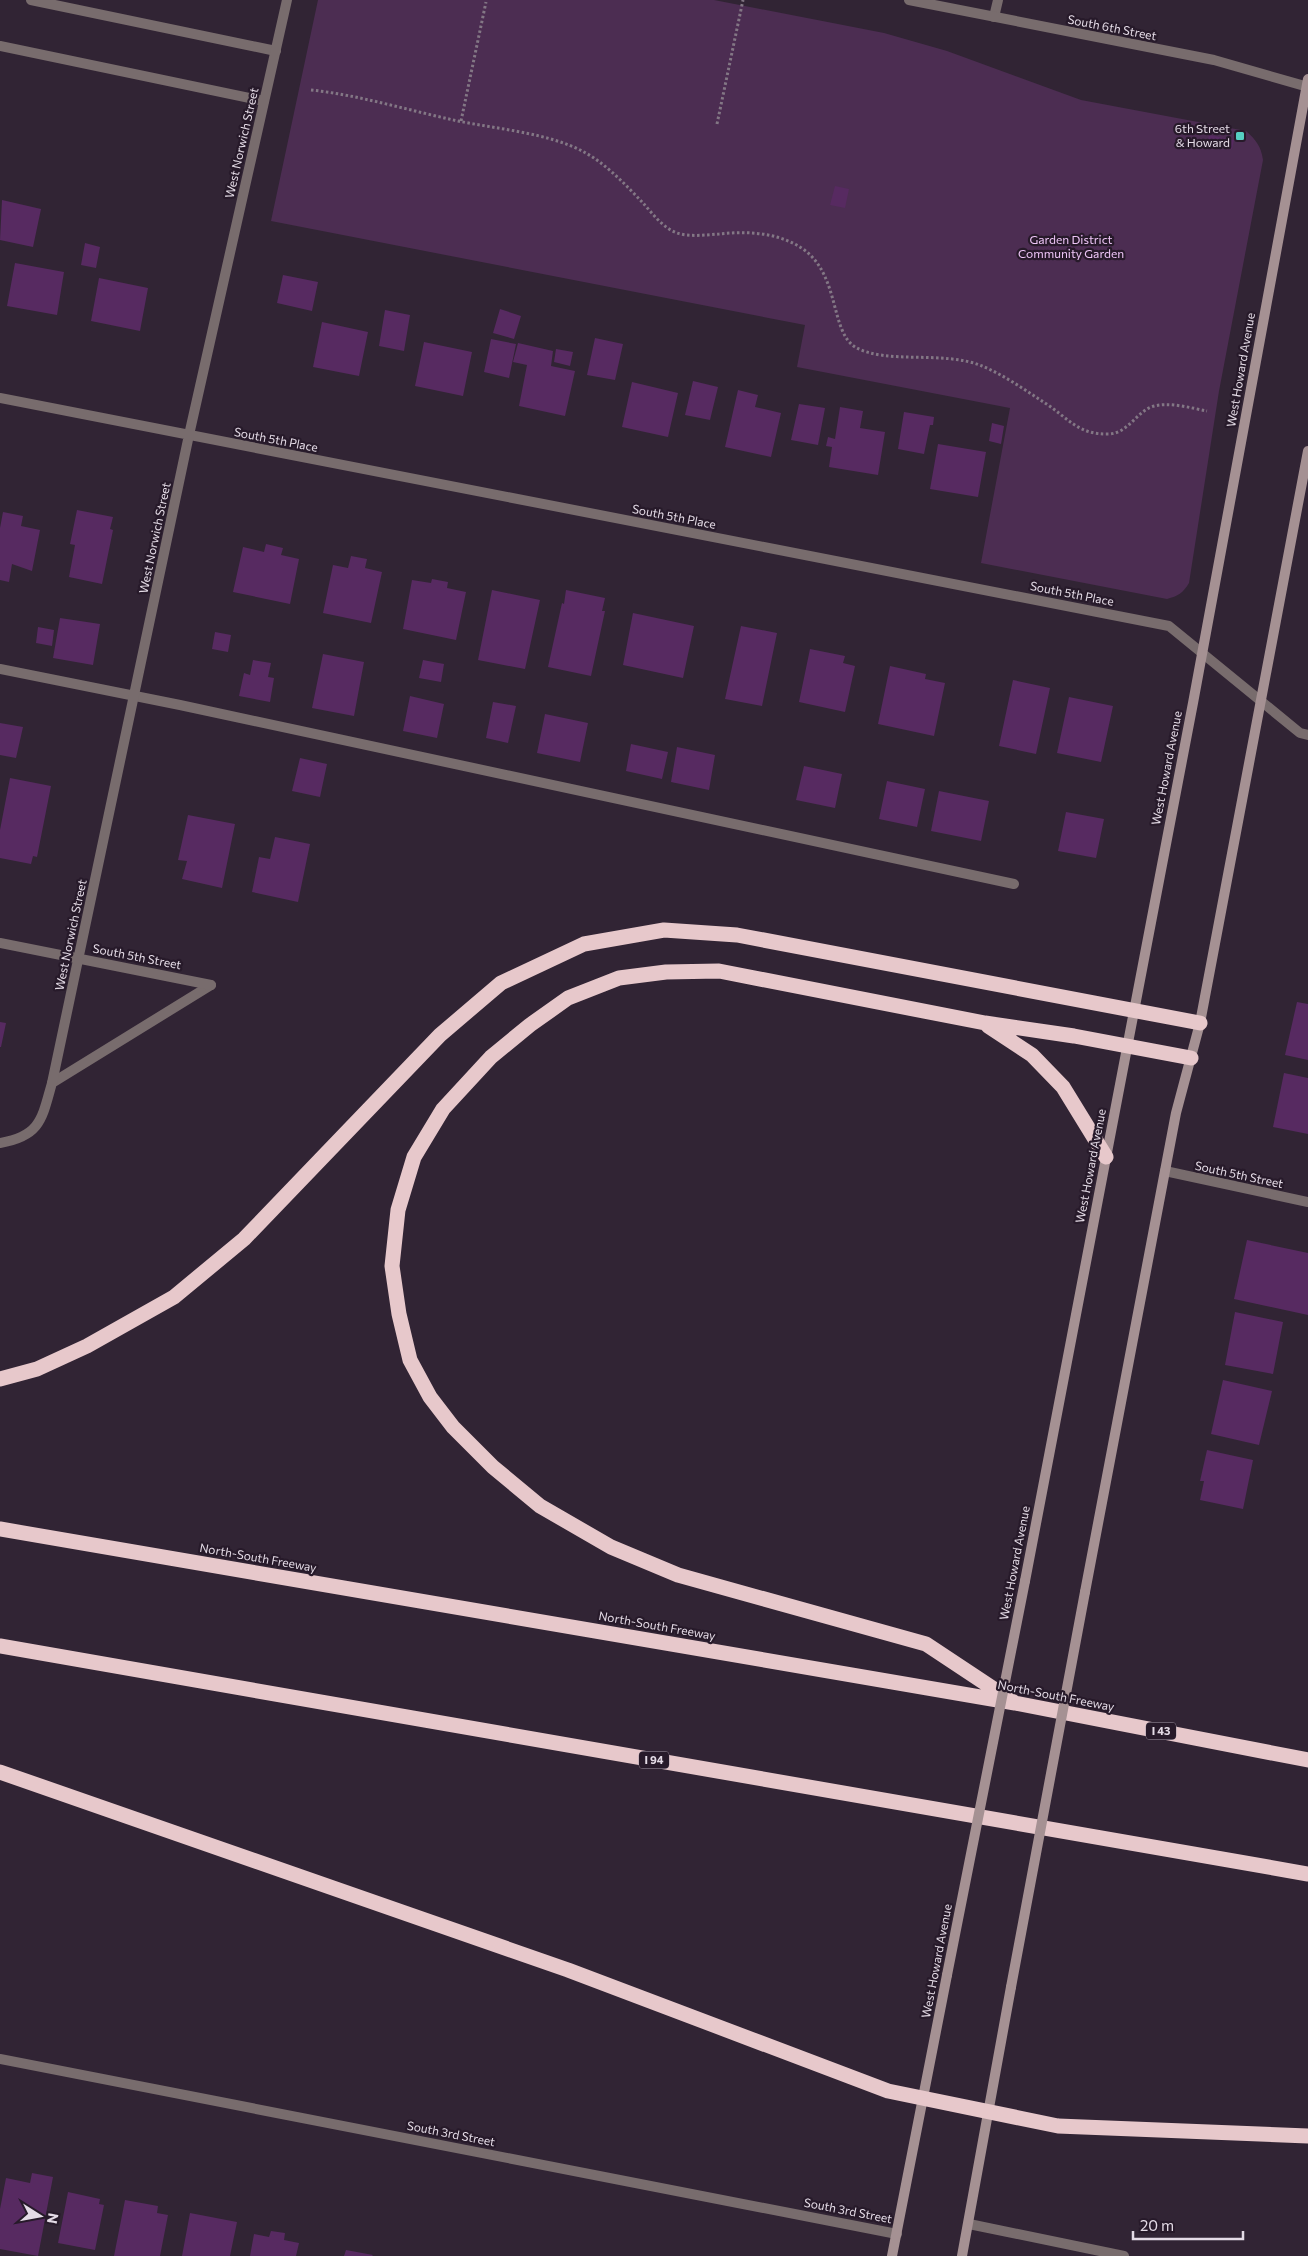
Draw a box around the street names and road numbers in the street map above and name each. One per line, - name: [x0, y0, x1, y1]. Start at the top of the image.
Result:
- street label: South 6th Street: [1067, 12, 1158, 43]
- street label: West Norwich Street: [221, 86, 261, 199]
- street label: West Howard Avenue: [1223, 312, 1257, 428]
- street label: South 5th Place: [233, 424, 319, 454]
- street label: West Norwich Street: [135, 481, 173, 595]
- street label: South 5th Place: [631, 501, 717, 531]
- street label: South 5th Place: [1029, 578, 1115, 608]
- street label: West Howard Avenue: [1148, 710, 1184, 826]
- street label: West Norwich Street: [51, 878, 89, 992]
- street label: South 5th Street: [92, 941, 183, 971]
- street label: West Howard Avenue: [1072, 1108, 1108, 1224]
- street label: South 5th Street: [1194, 1158, 1285, 1190]
- street label: West Howard Avenue: [996, 1505, 1032, 1621]
- street label: North-South Freeway: [199, 1540, 318, 1574]
- street label: North-South Freeway: [598, 1608, 717, 1642]
- street label: North-South Freeway: [997, 1677, 1116, 1713]
- road number: I 43: [1146, 1722, 1176, 1740]
- road number: I 94: [639, 1752, 669, 1768]
- street label: West Howard Avenue: [918, 1903, 954, 2019]
- street label: South 3rd Street: [406, 2118, 497, 2148]
- street label: South 3rd Street: [803, 2195, 894, 2225]

